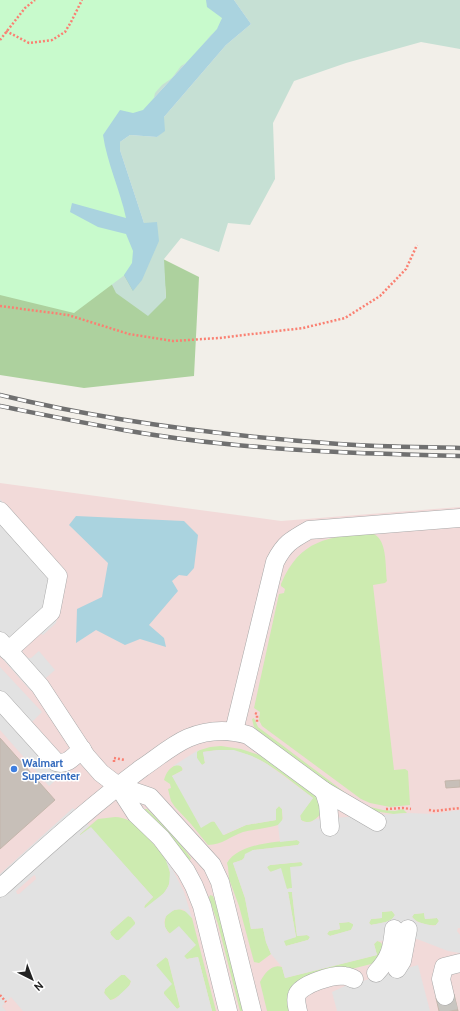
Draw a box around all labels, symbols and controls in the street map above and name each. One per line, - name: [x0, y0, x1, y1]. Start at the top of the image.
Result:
- place label: Walmart Supercenter: [22, 756, 80, 783]
- marker: Walmart Supercenter: [9, 764, 19, 774]
- north arrow: [12, 959, 52, 999]
- text: N: [31, 979, 46, 994]

